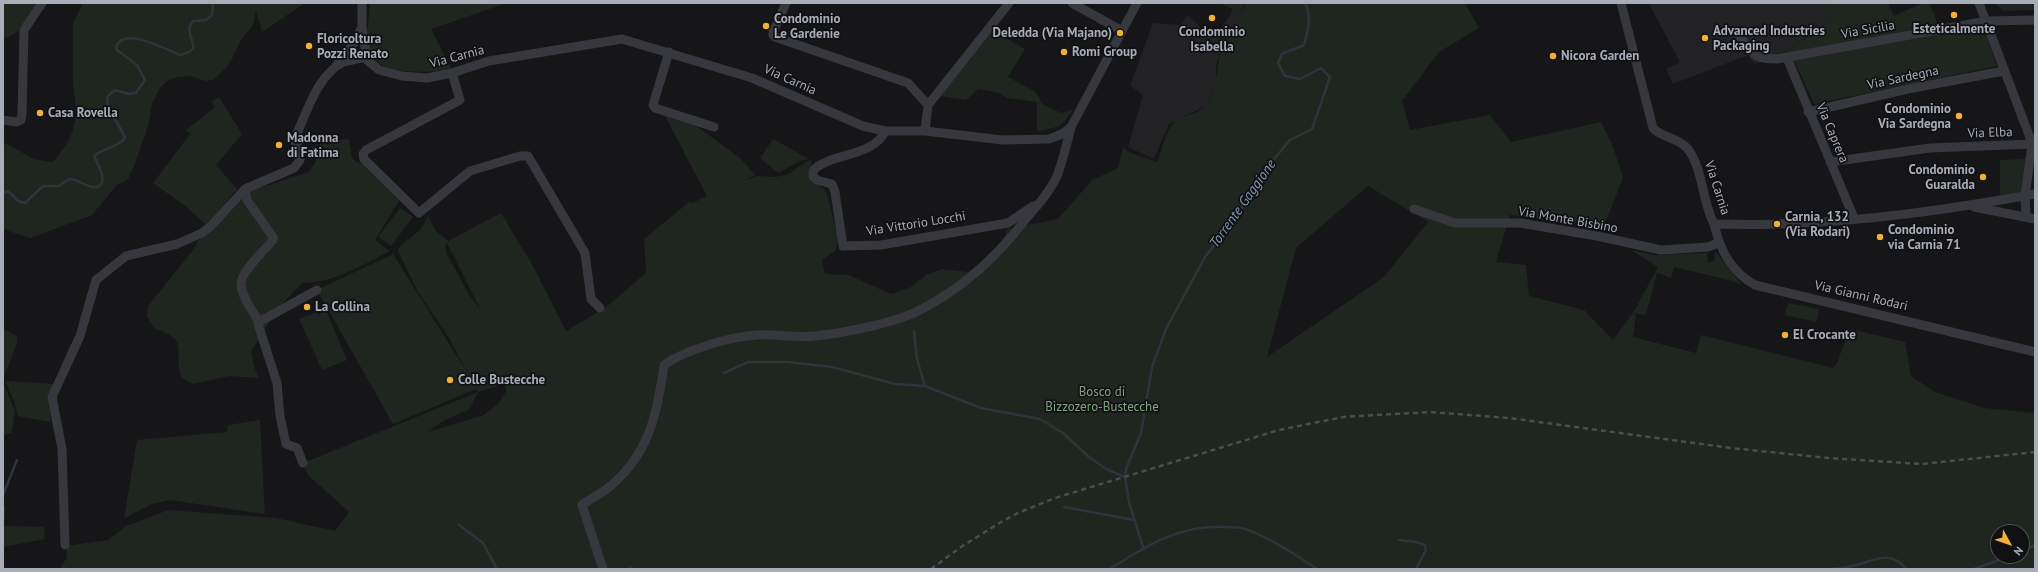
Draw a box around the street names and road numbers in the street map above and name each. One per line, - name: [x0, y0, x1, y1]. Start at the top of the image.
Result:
- street label: Via Sicilia: [1840, 18, 1896, 42]
- street label: Via Carnia: [428, 42, 486, 72]
- street label: Via Carnia: [761, 62, 819, 98]
- street label: Via Sardegna: [1866, 63, 1940, 93]
- street label: Via Caprera: [1812, 101, 1852, 165]
- street label: Via Elba: [1967, 124, 2013, 142]
- street label: Via Carnia: [1701, 159, 1733, 217]
- street label: Via Monte Bisbino: [1517, 204, 1619, 236]
- street label: Via Vittorio Locchi: [865, 208, 967, 240]
- street label: Via Gianni Rodari: [1813, 278, 1909, 314]

